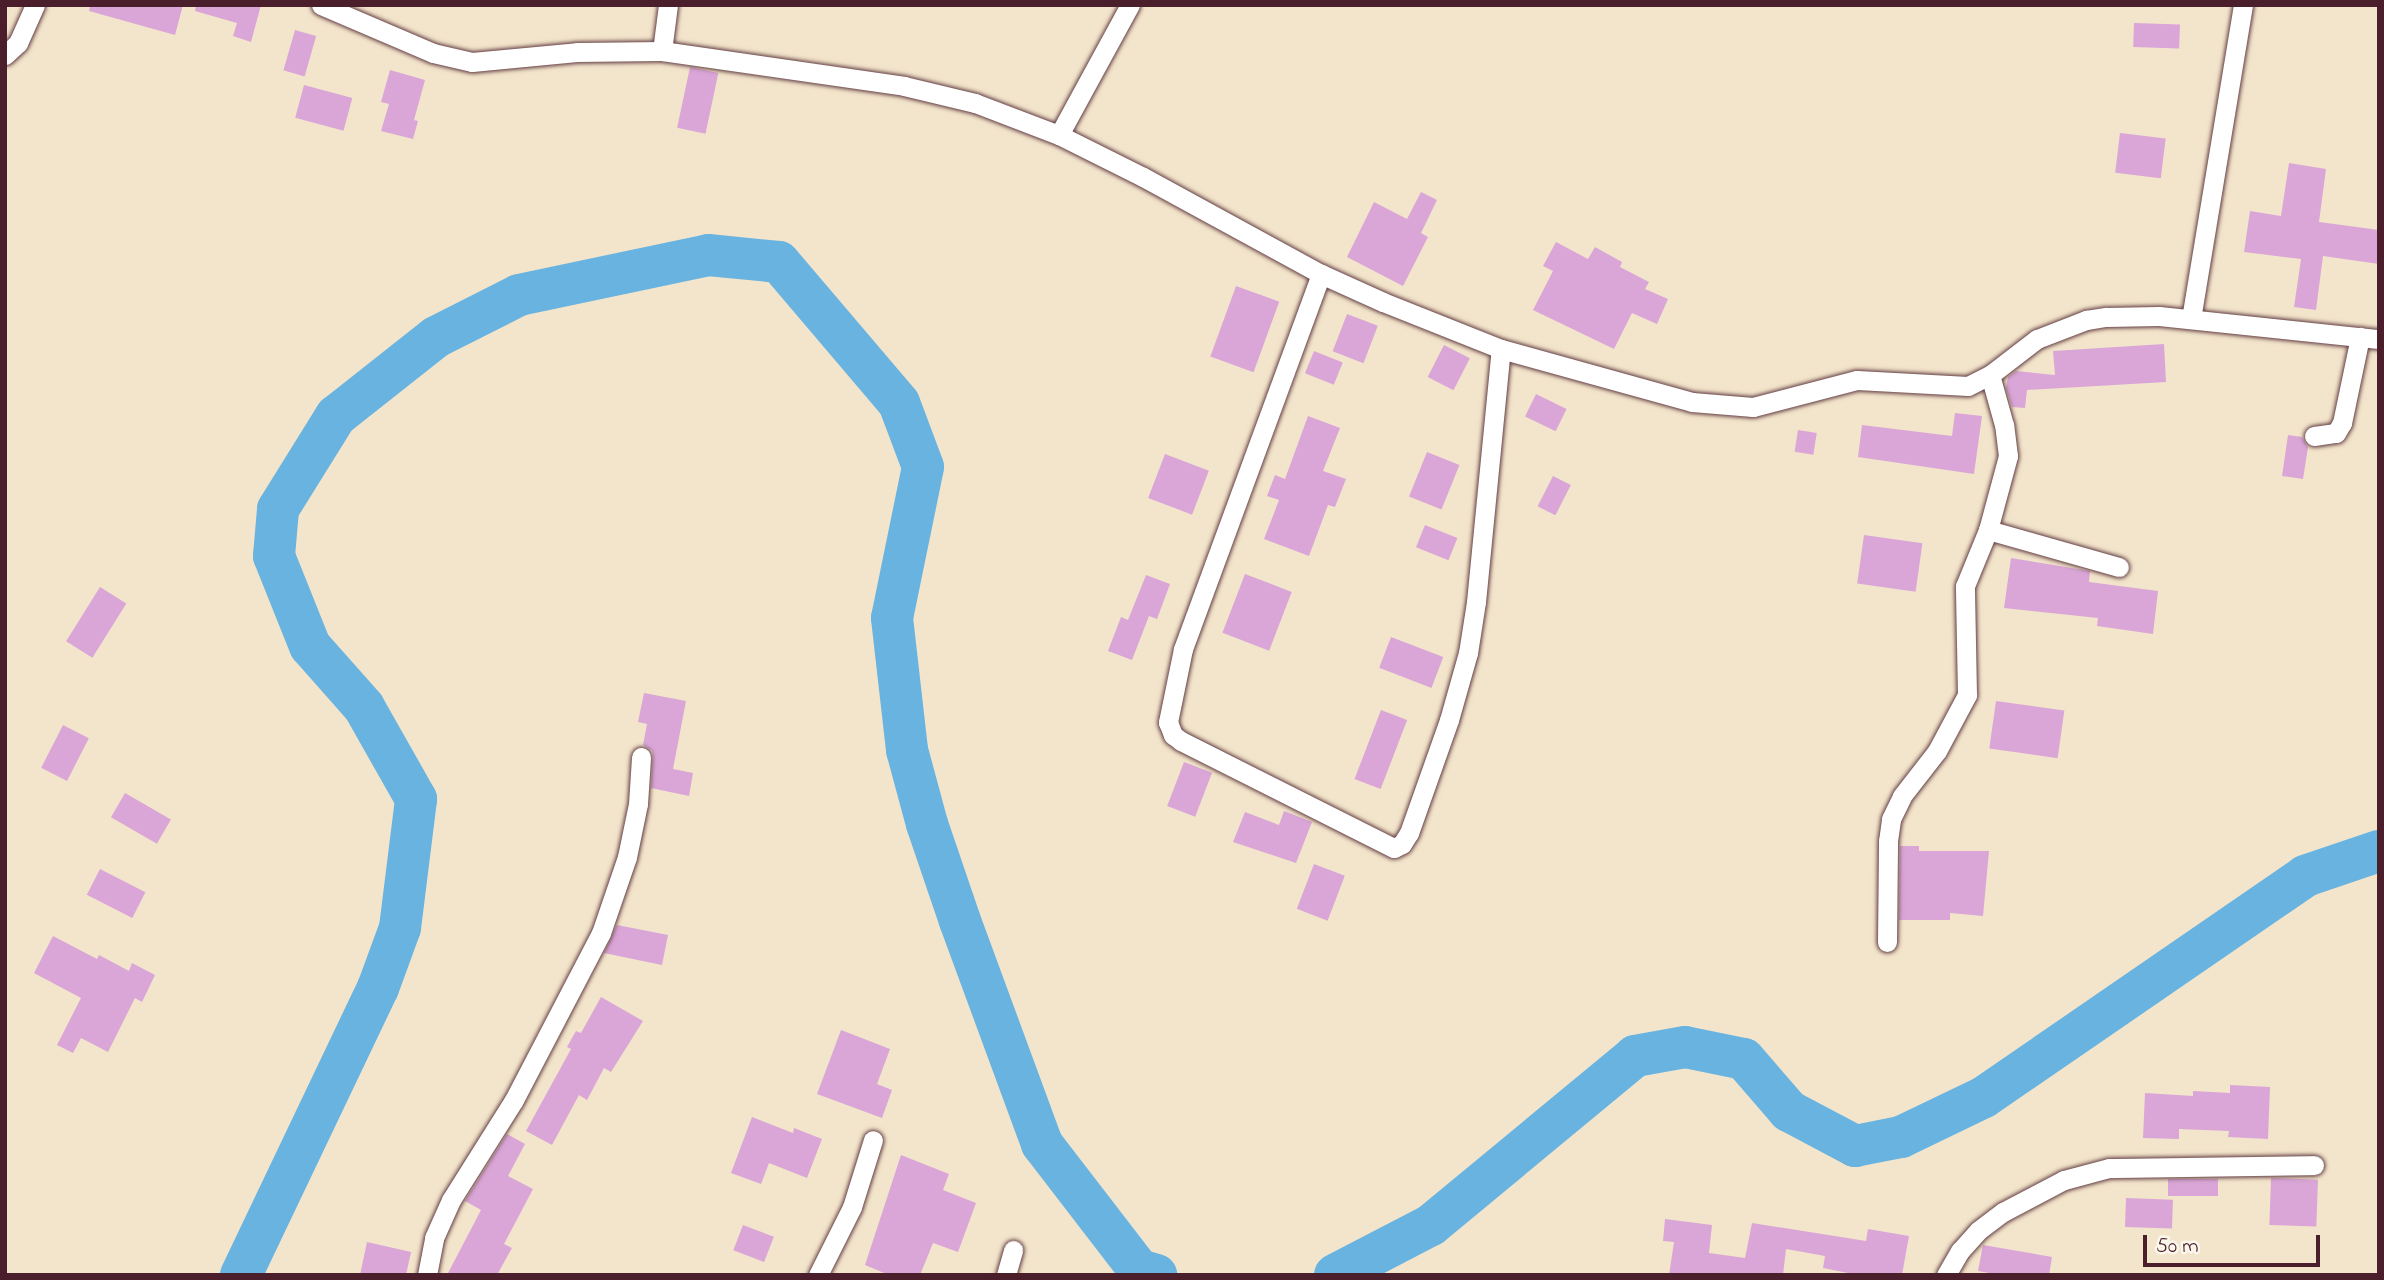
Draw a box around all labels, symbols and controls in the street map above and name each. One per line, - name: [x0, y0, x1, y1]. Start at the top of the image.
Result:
- scale bar: [2146, 1220, 2323, 1264]
- text: 50 m: [2156, 1232, 2199, 1262]

